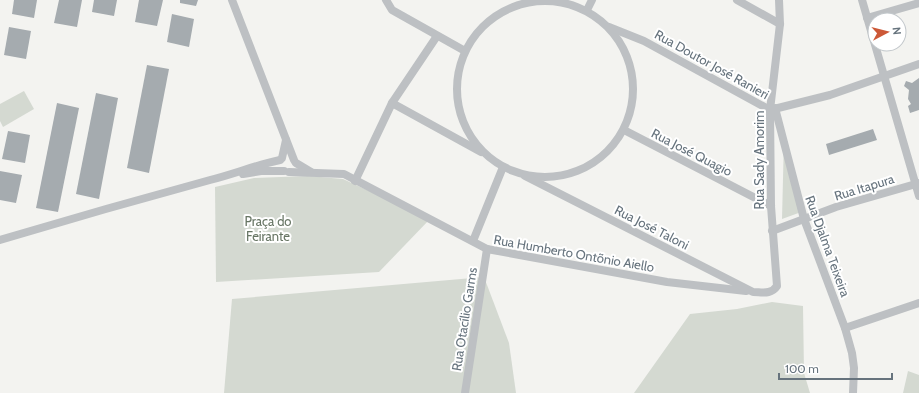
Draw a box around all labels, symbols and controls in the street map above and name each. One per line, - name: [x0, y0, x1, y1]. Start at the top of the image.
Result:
- north arrow: [867, 12, 907, 52]
- street label: Rua Doutor José Ranieri: [652, 26, 772, 102]
- text: N: [890, 26, 904, 35]
- street label: Rua Sady Amorim: [751, 110, 767, 210]
- street label: Rua José Quagio: [649, 125, 735, 179]
- street label: Rua Itapura: [832, 170, 897, 204]
- street label: Rua Djalma Teixeira: [801, 193, 854, 300]
- street label: Rua José Taloni: [612, 201, 692, 253]
- park label: Praça do Feirante: [244, 213, 292, 244]
- street label: Rua Humberto Ontõnio Aiello: [493, 231, 655, 275]
- street label: Rua Otacílio Garms: [448, 265, 480, 372]
- scale bar: [779, 355, 892, 381]
- text: 100 m: [785, 361, 819, 376]

